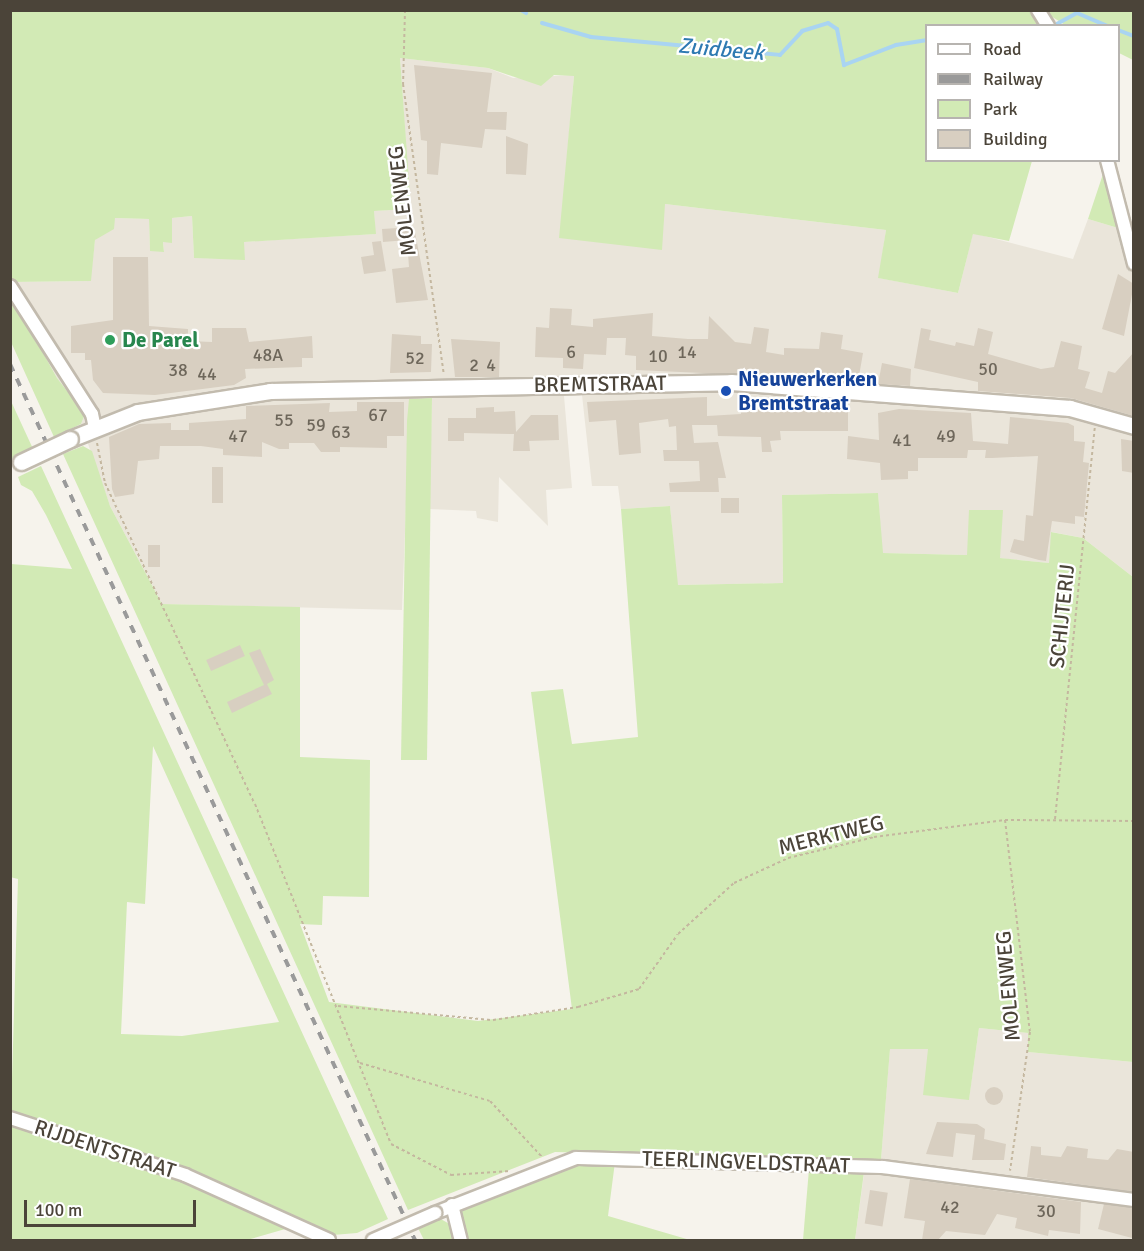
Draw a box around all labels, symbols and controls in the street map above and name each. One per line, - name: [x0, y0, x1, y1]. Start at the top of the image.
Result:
- legend: [925, 24, 1120, 162]
- water label: Zuidbeek: [677, 32, 765, 66]
- text: Road: [983, 38, 1022, 60]
- text: Railway: [983, 68, 1043, 90]
- text: Park: [983, 98, 1018, 120]
- text: Building: [983, 128, 1047, 150]
- street label: MOLENWEG: [383, 144, 421, 258]
- place label: De Parel: [122, 327, 199, 353]
- marker: De Parel: [103, 333, 117, 347]
- house number: 6: [566, 341, 576, 363]
- house number: 14: [677, 341, 697, 363]
- house number: 48A: [253, 344, 283, 366]
- house number: 10: [648, 345, 668, 367]
- house number: 52: [405, 347, 425, 369]
- house number: 2: [469, 354, 479, 376]
- house number: 4: [486, 354, 496, 376]
- house number: 50: [978, 358, 998, 380]
- house number: 38: [168, 359, 188, 381]
- house number: 44: [197, 363, 217, 385]
- place label: Nieuwerkerken Bremtstraat: [738, 366, 877, 416]
- street label: BREMTSTRAAT: [533, 370, 667, 398]
- marker: Nieuwerkerken Bremtstraat: [719, 384, 733, 398]
- house number: 67: [368, 404, 388, 426]
- house number: 55: [274, 409, 294, 431]
- house number: 59: [306, 414, 326, 436]
- house number: 63: [331, 421, 351, 443]
- house number: 47: [228, 425, 248, 447]
- house number: 49: [936, 425, 956, 447]
- house number: 41: [892, 429, 912, 451]
- street label: SCHIJTERIJ: [1044, 563, 1080, 669]
- street label: MERKTWEG: [776, 810, 886, 860]
- street label: MOLENWEG: [991, 930, 1025, 1042]
- street label: RIJDENTSTRAAT: [31, 1114, 179, 1184]
- street label: TEERLINGVELDSTRAAT: [641, 1146, 851, 1178]
- scale bar: [27, 1188, 200, 1226]
- house number: 42: [940, 1196, 960, 1218]
- text: 100 m: [35, 1199, 82, 1221]
- house number: 30: [1036, 1200, 1056, 1222]

